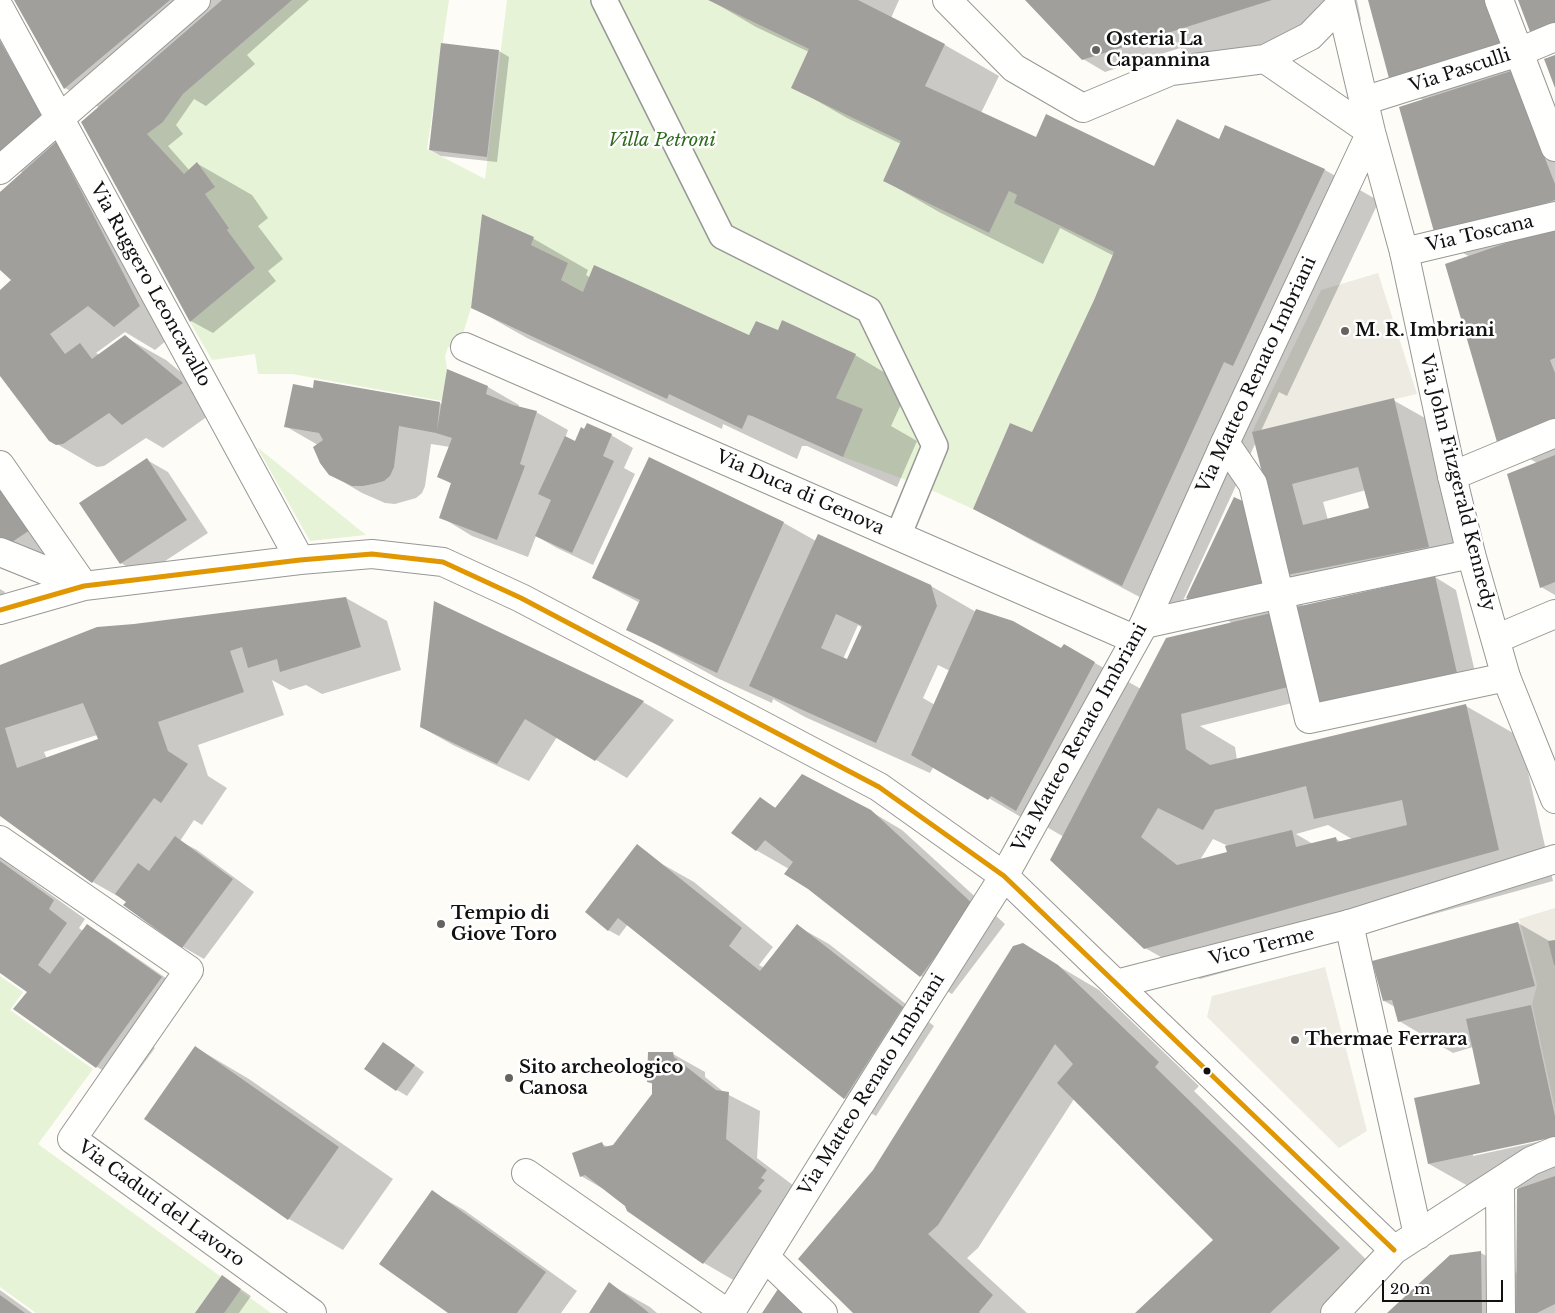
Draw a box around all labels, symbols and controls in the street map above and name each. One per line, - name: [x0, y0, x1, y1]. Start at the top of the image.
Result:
- place label: Osteria La Capannina: [1106, 29, 1210, 72]
- marker: Osteria La Capannina: [1090, 44, 1102, 56]
- street label: Via Pasculli: [1407, 44, 1513, 98]
- park label: Villa Petroni: [608, 130, 716, 152]
- street label: Via Ruggero Leoncavallo: [85, 179, 215, 391]
- street label: Via Toscana: [1424, 211, 1536, 257]
- street label: Via Matteo Renato Imbriani: [1193, 254, 1321, 496]
- place label: M. R. Imbriani: [1355, 320, 1495, 342]
- marker: M. R. Imbriani: [1339, 325, 1351, 337]
- street label: Via John Fitzgerald Kennedy: [1415, 352, 1499, 614]
- street label: Via Duca di Genova: [712, 446, 888, 540]
- street label: Via Matteo Renato Imbriani: [1008, 620, 1152, 856]
- place label: Tempio di Giove Toro: [451, 903, 557, 946]
- marker: Tempio di Giove Toro: [435, 918, 447, 930]
- street label: Vico Terme: [1207, 923, 1317, 971]
- street label: Via Matteo Renato Imbriani: [794, 970, 950, 1200]
- place label: Thermae Ferrara: [1305, 1029, 1468, 1051]
- marker: Thermae Ferrara: [1289, 1034, 1301, 1046]
- place label: Sito archeologico Canosa: [519, 1057, 683, 1100]
- unlabelled marker: [1202, 1066, 1212, 1076]
- marker: Sito archeologico Canosa: [503, 1072, 515, 1084]
- street label: Via Caduti del Lavoro: [73, 1136, 249, 1272]
- scale bar: [1385, 1270, 1506, 1302]
- text: 20 m: [1390, 1279, 1430, 1298]

